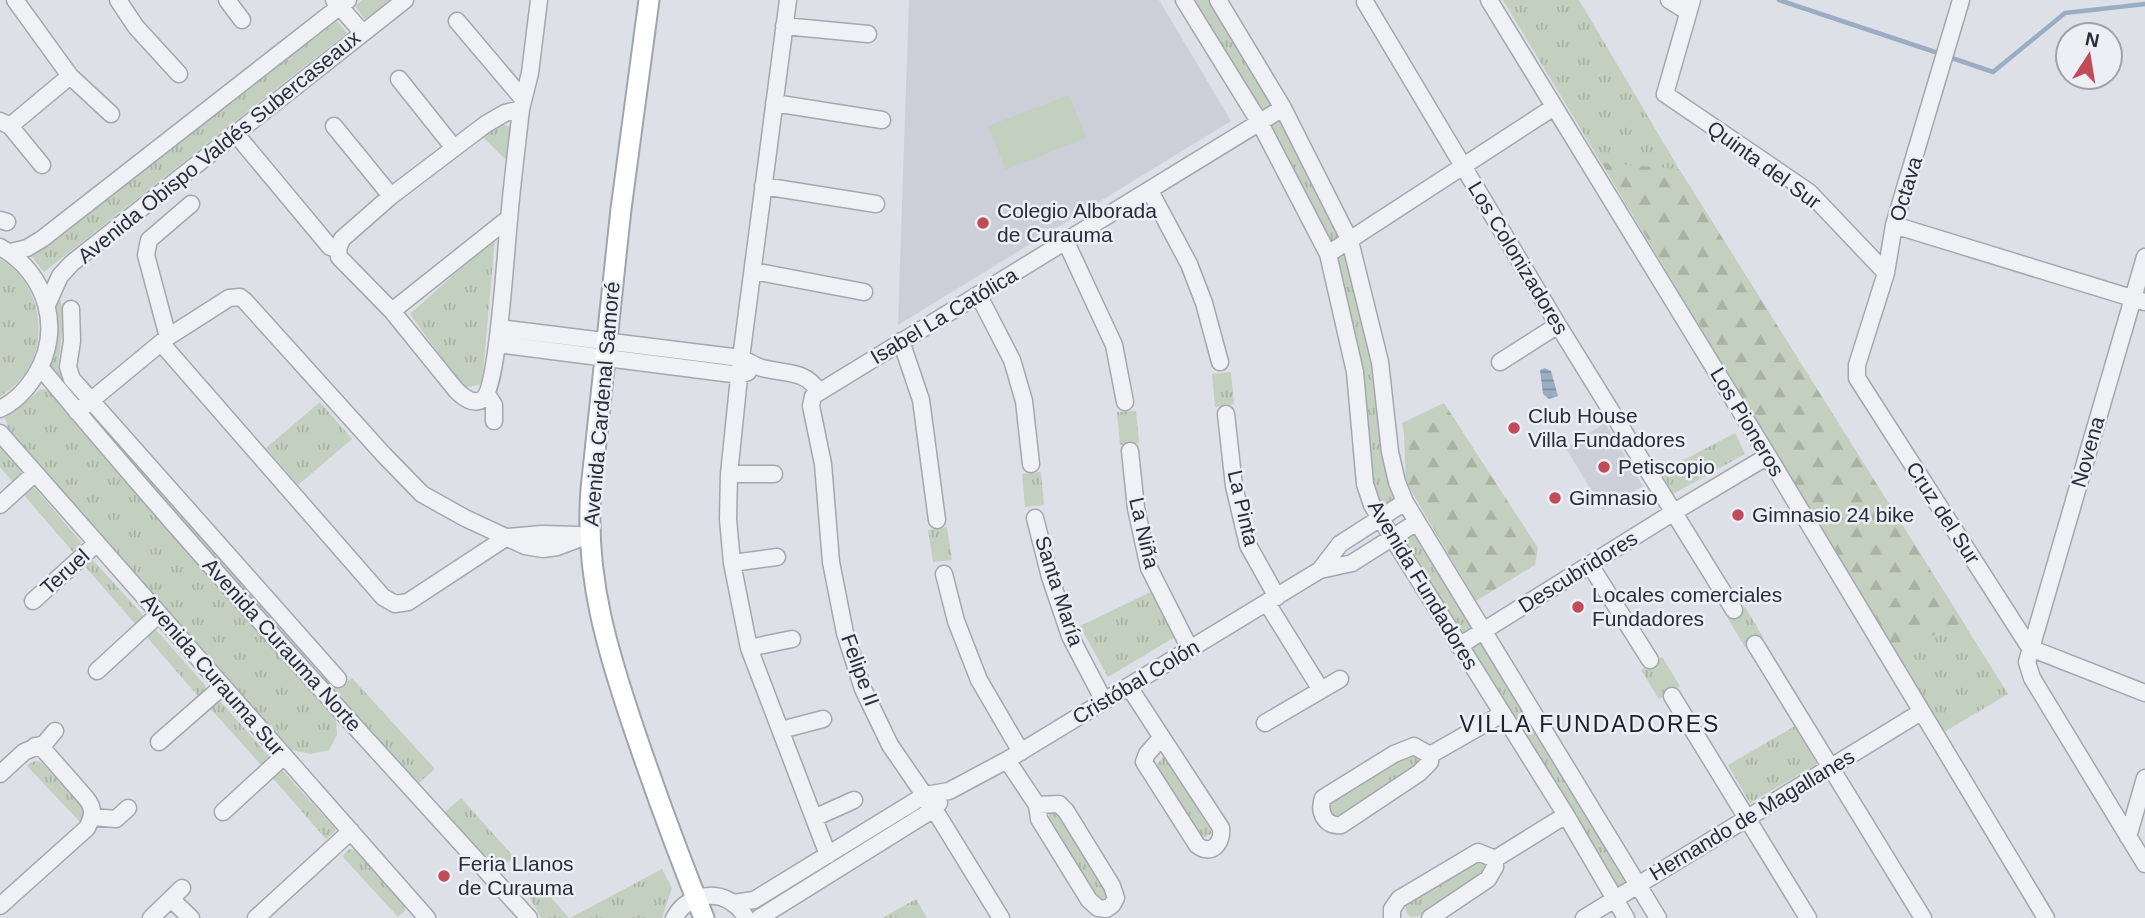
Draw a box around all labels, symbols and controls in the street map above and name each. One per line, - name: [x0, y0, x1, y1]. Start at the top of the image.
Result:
- north arrow: [2054, 21, 2124, 91]
- street label: Avenida Obispo Valdés Subercaseaux: [73, 25, 365, 268]
- text: N: [2084, 28, 2101, 52]
- street label: Quinta del Sur: [1703, 116, 1825, 213]
- street label: Octava: [1885, 153, 1926, 224]
- street label: Los Colonizadores: [1464, 177, 1573, 338]
- place label: Colegio Alborada de Curauma: [997, 199, 1157, 246]
- marker: Colegio Alborada de Curauma: [975, 215, 991, 231]
- street label: Isabel La Católica: [866, 263, 1021, 368]
- street label: Avenida Cardenal Samoré: [579, 280, 624, 527]
- street label: Los Pioneros: [1706, 363, 1789, 480]
- place label: Club House Villa Fundadores: [1528, 404, 1685, 451]
- street label: Novena: [2066, 414, 2109, 490]
- marker: Club House Villa Fundadores: [1506, 420, 1522, 436]
- place label: Petiscopio: [1618, 455, 1715, 478]
- street label: Cruz del Sur: [1902, 458, 1985, 568]
- marker: Petiscopio: [1596, 459, 1612, 475]
- street label: La Pinta: [1224, 468, 1263, 548]
- place label: Gimnasio: [1569, 486, 1658, 509]
- marker: Gimnasio: [1547, 490, 1563, 506]
- street label: La Niña: [1125, 495, 1164, 571]
- street label: Avenida Fundadores: [1364, 496, 1483, 674]
- place label: Gimnasio 24 bike: [1752, 503, 1914, 526]
- marker: Gimnasio 24 bike: [1730, 507, 1746, 523]
- street label: Descubridores: [1514, 526, 1641, 617]
- street label: Santa María: [1031, 533, 1088, 649]
- street label: Teruel: [36, 544, 94, 599]
- street label: Avenida Curauma Norte: [199, 553, 366, 736]
- place label: Locales comerciales Fundadores: [1592, 583, 1782, 630]
- street label: Avenida Curauma Sur: [137, 589, 290, 760]
- marker: Locales comerciales Fundadores: [1570, 599, 1586, 615]
- street label: Felipe II: [837, 631, 884, 709]
- street label: Cristóbal Colón: [1068, 635, 1203, 728]
- district label: VILLA FUNDADORES: [1460, 711, 1720, 737]
- street label: Hernando de Magallanes: [1645, 744, 1858, 885]
- place label: Feria Llanos de Curauma: [458, 852, 574, 899]
- marker: Feria Llanos de Curauma: [436, 868, 452, 884]

